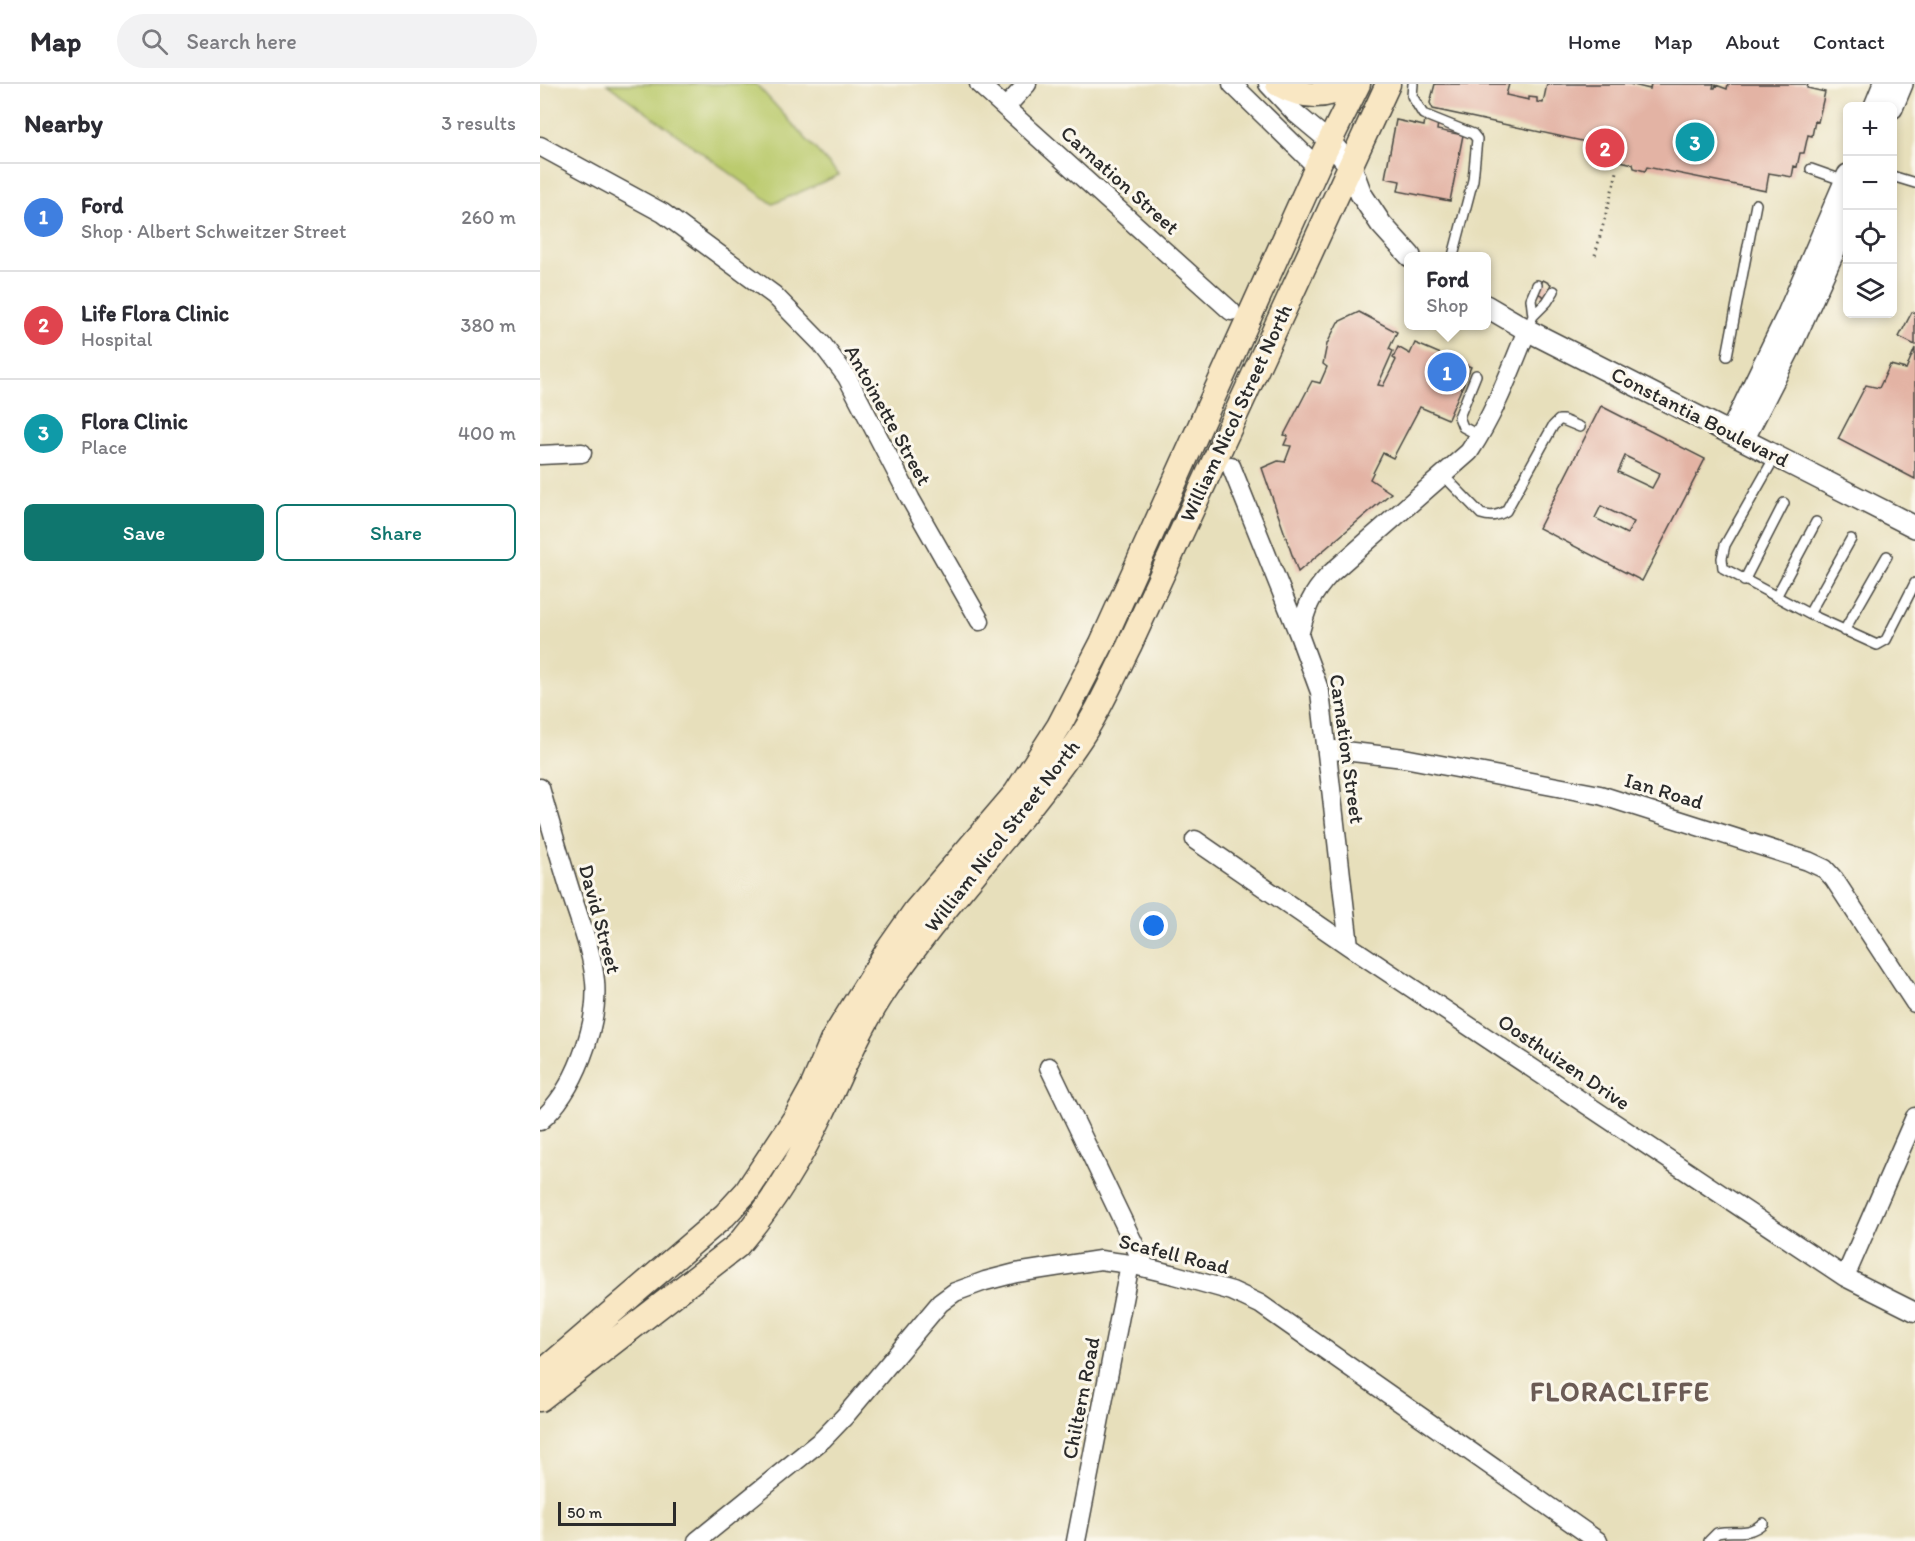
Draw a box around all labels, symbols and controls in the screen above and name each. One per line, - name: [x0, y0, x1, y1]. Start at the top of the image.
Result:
- search box: [117, 14, 537, 68]
- text: Map: [30, 24, 81, 58]
- icon: search: [138, 25, 171, 58]
- text: Search here: [186, 28, 297, 55]
- text: Home: [1568, 29, 1621, 54]
- text: Map: [1654, 29, 1693, 54]
- text: About: [1726, 29, 1780, 54]
- text: Contact: [1813, 29, 1885, 54]
- map controls: [1843, 102, 1897, 318]
- button: +: [1843, 102, 1897, 156]
- text: Nearby: [24, 107, 103, 139]
- text: 3 results: [441, 111, 516, 135]
- street label: Carnation Street: [1056, 120, 1185, 239]
- pin: 3: [1676, 120, 1714, 164]
- pin: 2: [1586, 126, 1624, 170]
- button: −: [1843, 156, 1897, 210]
- text: Ford: [81, 192, 123, 219]
- text: 1: [39, 205, 48, 229]
- text: 260 m: [461, 205, 516, 229]
- button: locate: [1843, 210, 1897, 264]
- text: Shop · Albert Schweitzer Street: [81, 219, 347, 243]
- popup: [1404, 252, 1491, 330]
- button: layers: [1843, 264, 1897, 318]
- text: Ford: [1426, 266, 1469, 293]
- text: Shop: [1426, 293, 1468, 317]
- text: Life Flora Clinic: [81, 300, 229, 327]
- street label: William Nicol Street North: [1174, 300, 1297, 526]
- text: 2: [38, 313, 49, 337]
- text: 380 m: [461, 313, 516, 337]
- text: Hospital: [81, 327, 153, 351]
- street label: Antoinette Street: [840, 340, 937, 489]
- pin: 1: [1428, 350, 1466, 394]
- street label: Constantia Boulevard: [1607, 361, 1794, 472]
- text: Flora Clinic: [81, 408, 188, 435]
- text: 3: [38, 421, 49, 445]
- text: 400 m: [458, 421, 516, 445]
- text: Place: [81, 435, 127, 459]
- button: Save: [24, 504, 264, 561]
- button: Share: [276, 504, 516, 561]
- street label: Carnation Street: [1325, 672, 1370, 825]
- street label: William Nicol Street North: [919, 734, 1085, 937]
- street label: Ian Road: [1622, 767, 1706, 814]
- street label: David Street: [574, 862, 627, 976]
- your location: [1139, 911, 1168, 940]
- street label: Oosthuizen Drive: [1493, 1008, 1635, 1115]
- street label: Scafell Road: [1116, 1228, 1232, 1279]
- street label: Chiltern Road: [1056, 1334, 1105, 1461]
- district label: FLORACLIFFE: [1530, 1375, 1710, 1408]
- scale bar: [558, 1499, 676, 1526]
- text: 50 m: [567, 1503, 602, 1522]

